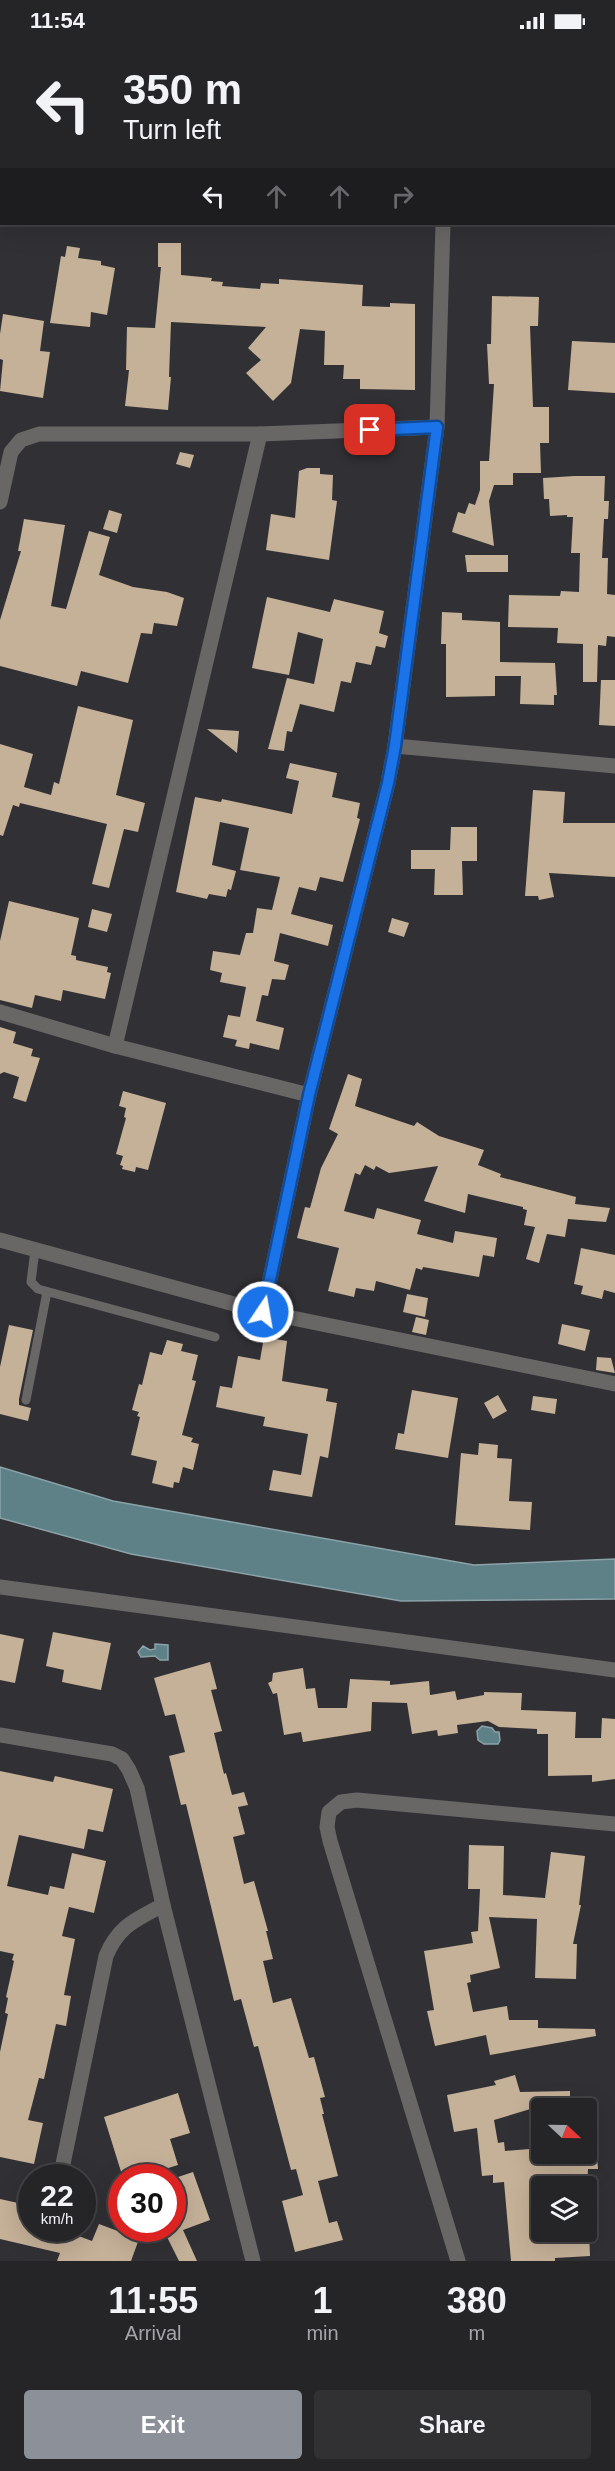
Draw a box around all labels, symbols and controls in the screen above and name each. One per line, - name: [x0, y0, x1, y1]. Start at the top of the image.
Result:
- text: 11:54: [30, 8, 85, 33]
- icon: left: [24, 66, 102, 144]
- text: 350 m: [123, 66, 242, 113]
- text: Turn left: [123, 115, 221, 145]
- icon: left: [197, 180, 230, 213]
- icon: ahead: [260, 180, 293, 213]
- icon: ahead: [323, 180, 356, 213]
- icon: right: [386, 180, 419, 213]
- pin: [344, 404, 395, 455]
- icon: arrive: [353, 413, 386, 446]
- position arrow: [231, 1280, 295, 1344]
- north arrow: [531, 2098, 597, 2164]
- map controls: [531, 2098, 597, 2242]
- speed limit sign: 30: [108, 2164, 186, 2242]
- button: layers: [531, 2176, 597, 2242]
- text: 22: [40, 2179, 74, 2212]
- text: km/h: [41, 2210, 73, 2227]
- text: 11:55: [108, 2280, 198, 2321]
- text: 1: [312, 2280, 333, 2321]
- text: 380: [447, 2280, 507, 2321]
- text: Arrival: [125, 2322, 182, 2344]
- text: min: [306, 2322, 339, 2344]
- text: m: [468, 2322, 485, 2344]
- button: Exit: [24, 2390, 302, 2459]
- button: Share: [314, 2390, 591, 2459]

